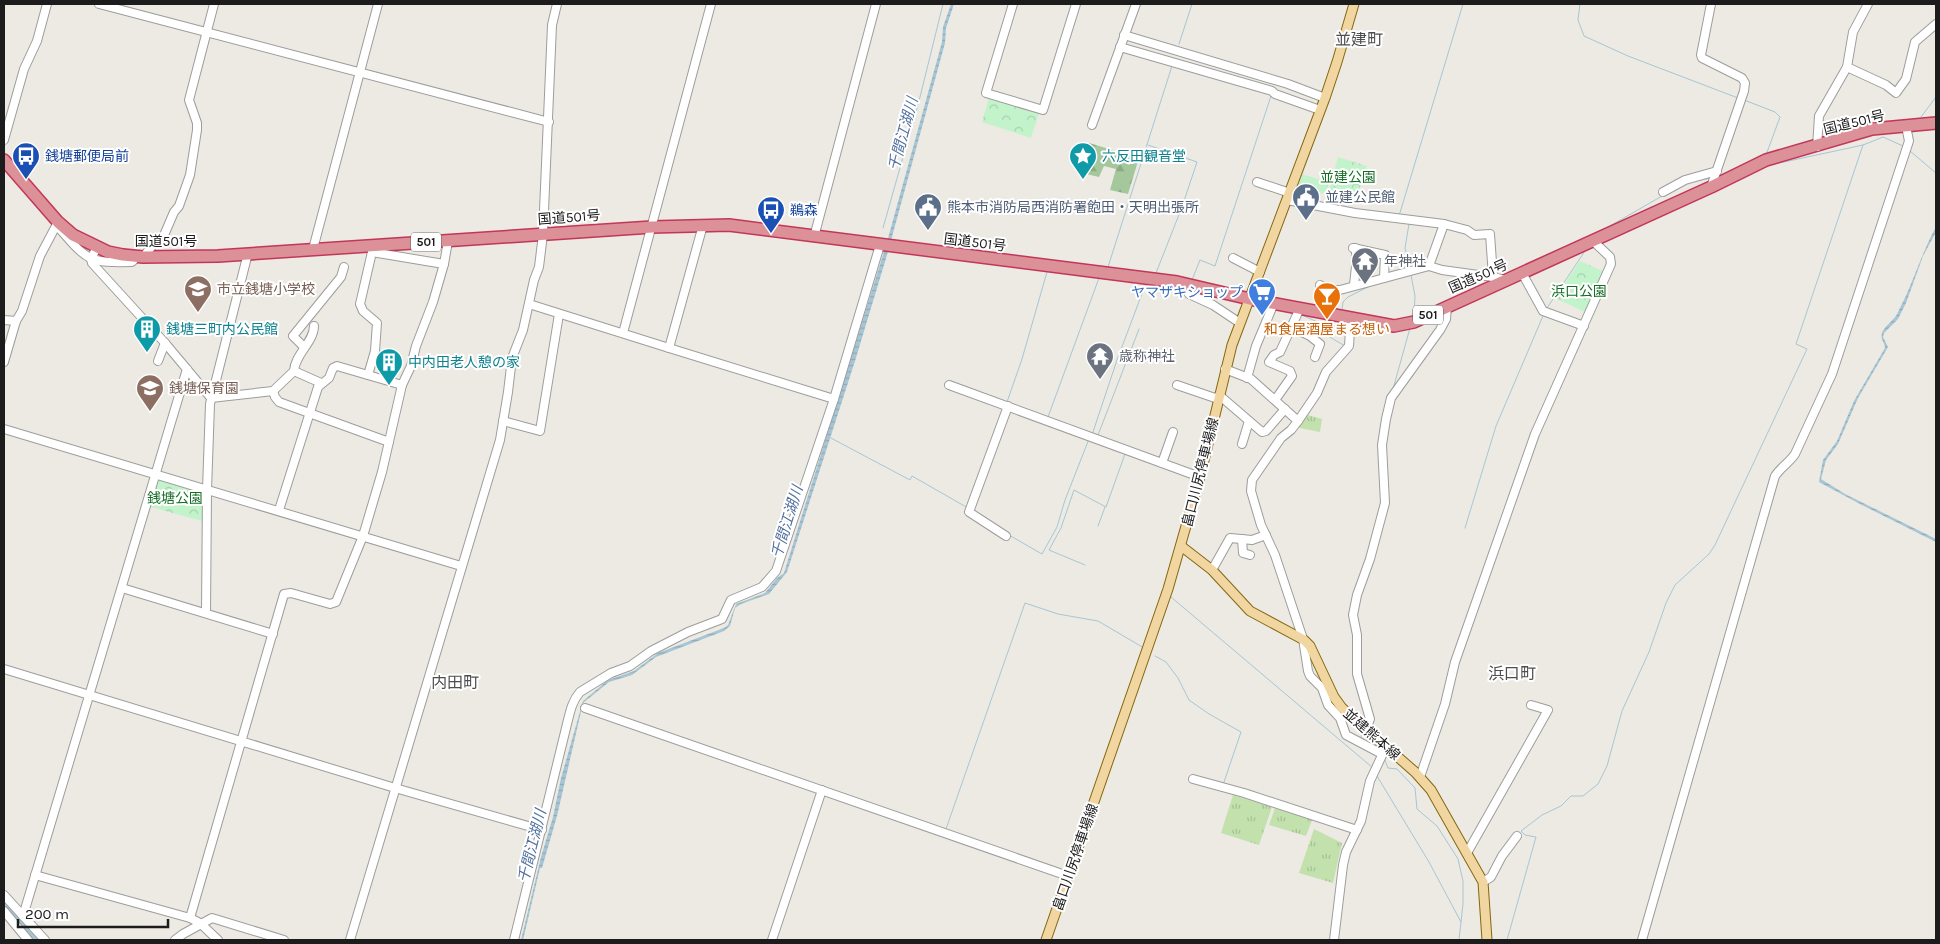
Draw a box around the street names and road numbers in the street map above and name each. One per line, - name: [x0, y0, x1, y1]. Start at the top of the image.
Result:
- street label: 国道501号: [1822, 107, 1887, 138]
- street label: 国道501号: [537, 207, 601, 228]
- street label: 国道501号: [943, 230, 1007, 255]
- road number: 501: [411, 232, 441, 252]
- street label: 国道501号: [135, 233, 197, 250]
- street label: 国道501号: [1446, 256, 1510, 297]
- road number: 501: [1413, 306, 1443, 324]
- street label: 畠口川尻停車場線: [1179, 416, 1222, 529]
- street label: 並建熊本線: [1340, 705, 1404, 764]
- street label: 畠口川尻停車場線: [1049, 801, 1102, 913]

